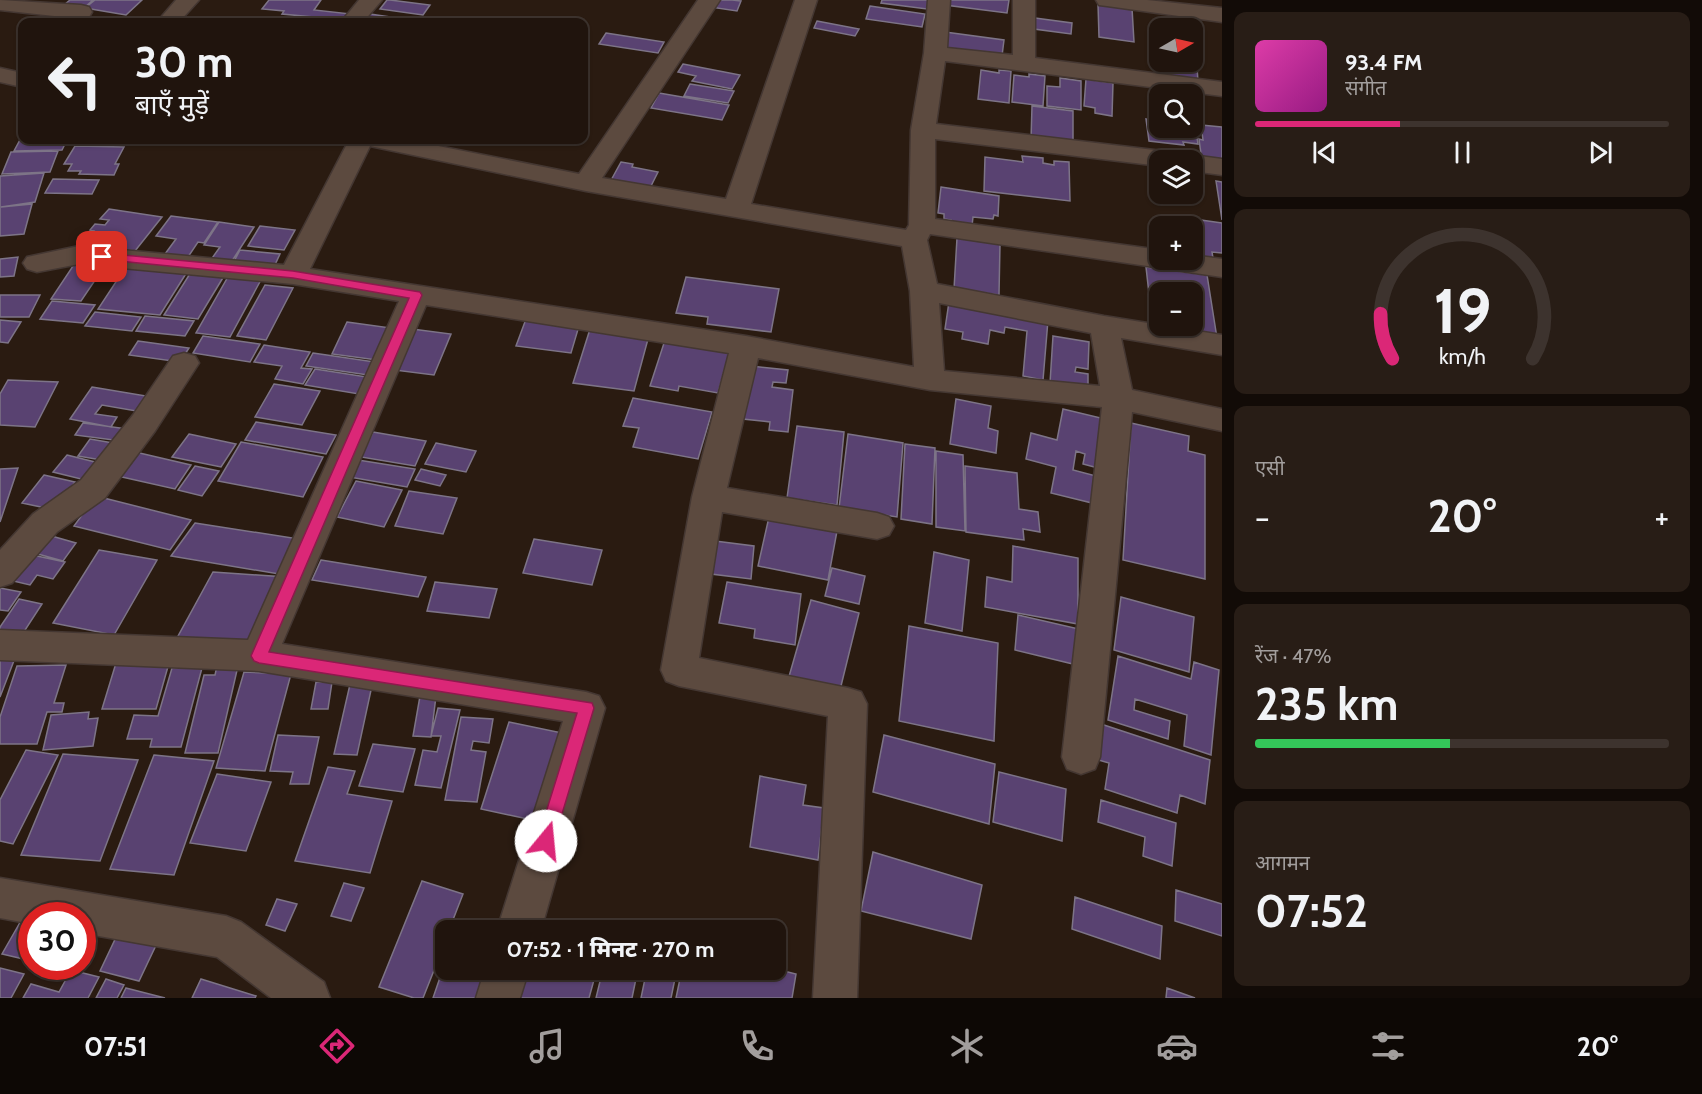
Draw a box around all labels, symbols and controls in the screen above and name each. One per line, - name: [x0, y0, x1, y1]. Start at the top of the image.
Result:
- north arrow: [1149, 18, 1203, 72]
- map controls: [1149, 18, 1203, 336]
- text: 30 m: [135, 36, 233, 88]
- icon: left: [36, 42, 114, 120]
- text: 93.4 FM: [1345, 49, 1422, 76]
- text: संगीत: [1345, 76, 1386, 100]
- button: search: [1149, 84, 1203, 138]
- text: बाएँ मुड़ें: [135, 88, 209, 121]
- icon: previous: [1308, 136, 1341, 169]
- icon: pause: [1446, 136, 1479, 169]
- icon: next: [1584, 136, 1617, 169]
- button: layers: [1149, 150, 1203, 204]
- button: +: [1149, 216, 1203, 270]
- pin: [76, 231, 127, 282]
- icon: arrive: [85, 240, 118, 273]
- text: 19: [1433, 273, 1491, 349]
- button: −: [1149, 282, 1203, 336]
- text: km/h: [1439, 343, 1485, 369]
- text: एसी: [1255, 456, 1285, 480]
- text: 20°: [1428, 489, 1496, 543]
- text: −: [1255, 497, 1270, 537]
- text: +: [1654, 497, 1669, 537]
- text: रेंज · 47%: [1255, 644, 1331, 668]
- text: 235 km: [1255, 677, 1398, 731]
- position arrow: [514, 809, 578, 873]
- text: आगमन: [1255, 851, 1310, 875]
- text: 07:52: [1255, 884, 1368, 938]
- speed limit sign: 30: [18, 902, 96, 980]
- text: 07:52 · 1 मिनट · 270 m: [507, 936, 714, 963]
- icon: directions: [316, 1025, 358, 1067]
- icon: music: [526, 1025, 568, 1067]
- icon: phone: [736, 1025, 778, 1067]
- icon: climate: [946, 1025, 988, 1067]
- icon: car: [1156, 1025, 1198, 1067]
- icon: filters: [1367, 1025, 1409, 1067]
- text: 07:51: [84, 1030, 147, 1063]
- text: 20°: [1577, 1030, 1618, 1063]

